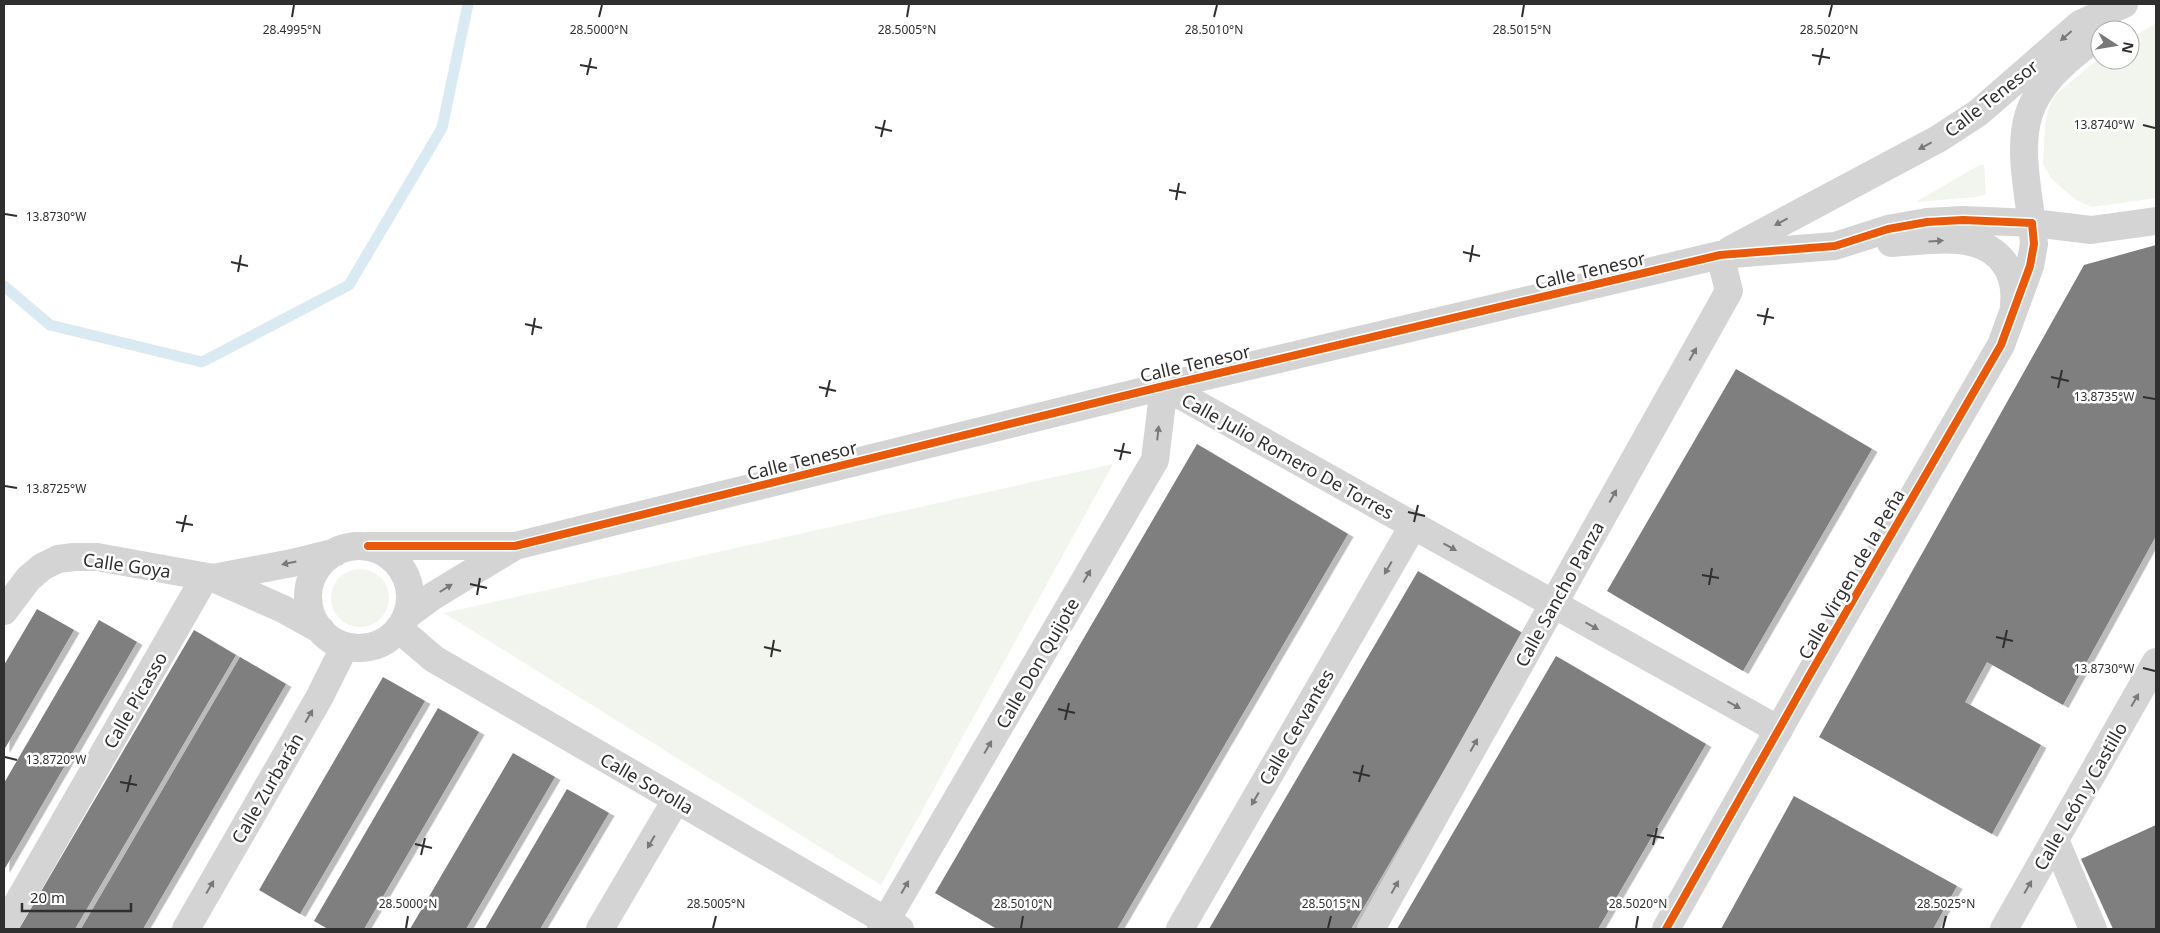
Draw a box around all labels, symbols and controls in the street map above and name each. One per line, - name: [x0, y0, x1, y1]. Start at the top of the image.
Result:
- north arrow: [2090, 20, 2140, 70]
- text: 28.4995°N: [263, 21, 321, 38]
- text: 28.5000°N: [570, 21, 628, 38]
- text: 28.5005°N: [878, 21, 936, 38]
- text: 28.5010°N: [1185, 21, 1243, 38]
- text: 28.5015°N: [1493, 21, 1551, 38]
- text: 28.5020°N: [1800, 21, 1858, 38]
- one-way arrow: [2061, 30, 2073, 42]
- text: N: [2118, 40, 2139, 55]
- street label: Calle Tenesor: [1939, 53, 2043, 142]
- text: 13.8740°W: [2074, 116, 2134, 133]
- one-way arrow: [1917, 142, 1932, 150]
- text: 13.8730°W: [26, 208, 86, 225]
- one-way arrow: [1775, 218, 1788, 227]
- one-way arrow: [1928, 237, 1944, 245]
- street label: Calle Tenesor: [1532, 246, 1648, 294]
- street label: Calle Tenesor: [1137, 339, 1253, 387]
- one-way arrow: [1688, 348, 1697, 361]
- street label: Calle Julio Romero De Torres: [1178, 388, 1398, 524]
- text: 13.8735°W: [2074, 388, 2134, 405]
- one-way arrow: [1154, 424, 1162, 440]
- street label: Calle Tenesor: [744, 435, 860, 485]
- text: 13.8725°W: [26, 480, 86, 497]
- street label: Calle Virgen de la Peña: [1792, 484, 1910, 664]
- one-way arrow: [1609, 489, 1617, 504]
- street label: Calle Sancho Panza: [1509, 517, 1609, 671]
- one-way arrow: [1443, 543, 1458, 551]
- street label: Calle Goya: [82, 547, 172, 583]
- one-way arrow: [281, 559, 296, 567]
- one-way arrow: [1384, 561, 1393, 574]
- one-way arrow: [1083, 570, 1092, 583]
- one-way arrow: [439, 584, 452, 593]
- street label: Calle Don Quijote: [990, 593, 1084, 733]
- one-way arrow: [1585, 622, 1600, 630]
- street label: Calle Picasso: [98, 647, 172, 753]
- text: 13.8730°W: [2074, 660, 2134, 677]
- street label: Calle Cervantes: [1253, 665, 1339, 789]
- one-way arrow: [2130, 694, 2139, 707]
- one-way arrow: [1727, 701, 1742, 709]
- one-way arrow: [305, 709, 313, 723]
- street label: Calle León y Castillo: [2028, 718, 2132, 874]
- street label: Calle Zurbarán: [226, 728, 308, 848]
- one-way arrow: [1470, 738, 1479, 752]
- one-way arrow: [983, 740, 992, 753]
- street label: Calle Sorolla: [596, 747, 698, 819]
- text: 13.8720°W: [26, 751, 86, 768]
- one-way arrow: [1250, 793, 1259, 806]
- one-way arrow: [647, 836, 656, 849]
- one-way arrow: [2024, 879, 2032, 894]
- scale bar: [22, 880, 131, 912]
- one-way arrow: [206, 880, 215, 894]
- one-way arrow: [1390, 880, 1399, 893]
- one-way arrow: [901, 881, 910, 894]
- text: 20 m: [30, 887, 65, 907]
- text: 28.5000°N: [379, 895, 437, 912]
- text: 28.5005°N: [687, 895, 745, 912]
- text: 28.5010°N: [994, 895, 1052, 912]
- text: 28.5015°N: [1302, 895, 1360, 912]
- text: 28.5020°N: [1609, 895, 1667, 912]
- text: 28.5025°N: [1917, 895, 1975, 912]

